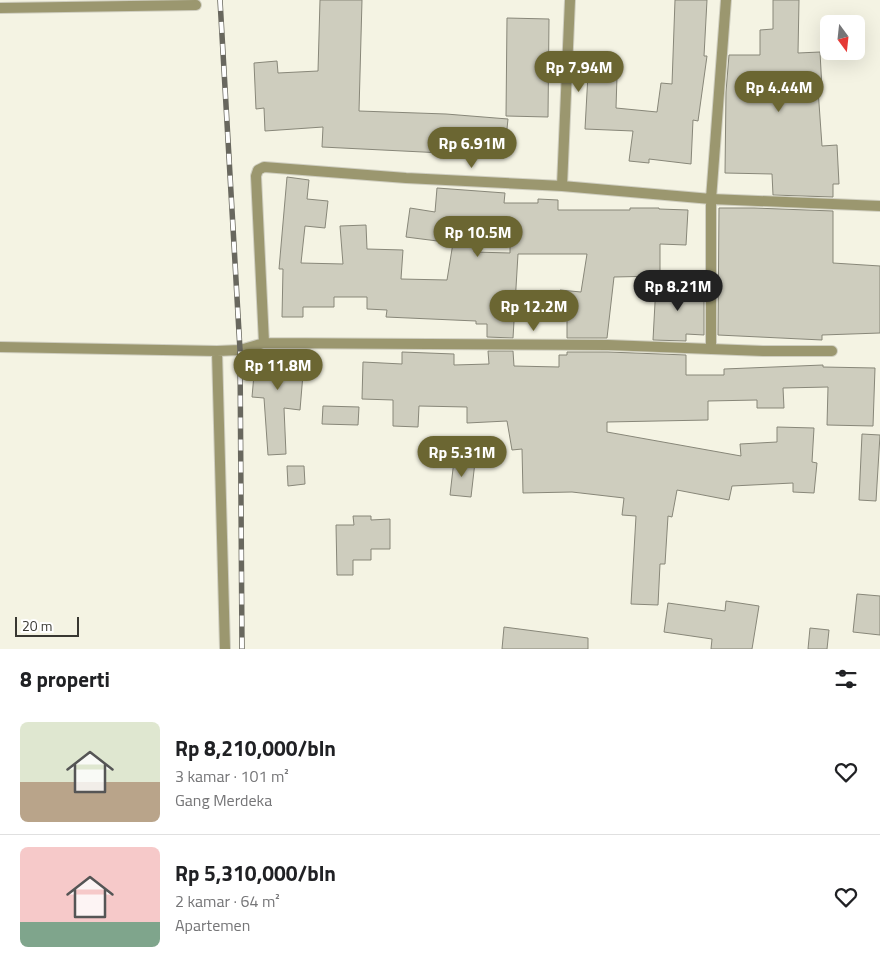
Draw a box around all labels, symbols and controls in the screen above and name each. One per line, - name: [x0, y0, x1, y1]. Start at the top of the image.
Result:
- north arrow: [820, 15, 865, 60]
- map controls: [820, 15, 865, 60]
- pin: Rp 7.94M: [527, 51, 631, 93]
- text: Rp 7.94M: [546, 55, 612, 79]
- pin: Rp 4.44M: [727, 70, 831, 113]
- text: Rp 4.44M: [746, 75, 812, 99]
- pin: Rp 6.91M: [420, 126, 524, 169]
- text: Rp 6.91M: [439, 131, 505, 155]
- pin: Rp 10.5M: [426, 216, 530, 258]
- text: Rp 10.5M: [445, 220, 511, 244]
- pin: Rp 8.21M: [626, 270, 730, 312]
- text: Rp 8.21M: [645, 274, 711, 298]
- pin: Rp 12.2M: [482, 290, 586, 332]
- text: Rp 12.2M: [501, 294, 567, 318]
- pin: Rp 11.8M: [226, 348, 330, 391]
- text: Rp 11.8M: [245, 353, 311, 377]
- pin: Rp 5.31M: [410, 436, 514, 478]
- text: Rp 5.31M: [429, 440, 495, 464]
- scale bar: [15, 614, 79, 637]
- text: 20 m: [22, 615, 52, 636]
- text: 8 properti: [20, 663, 110, 695]
- icon: filters: [832, 665, 860, 693]
- text: Rp 8,210,000/bln: [175, 732, 336, 764]
- icon: home: [60, 742, 120, 802]
- icon: heart: [832, 758, 860, 786]
- text: 3 kamar · 101 m²: [175, 764, 289, 788]
- text: Gang Merdeka: [175, 788, 272, 812]
- text: Rp 5,310,000/bln: [175, 857, 336, 889]
- icon: home: [60, 867, 120, 927]
- icon: heart: [832, 883, 860, 911]
- text: 2 kamar · 64 m²: [175, 889, 280, 913]
- text: Apartemen: [175, 913, 250, 937]

